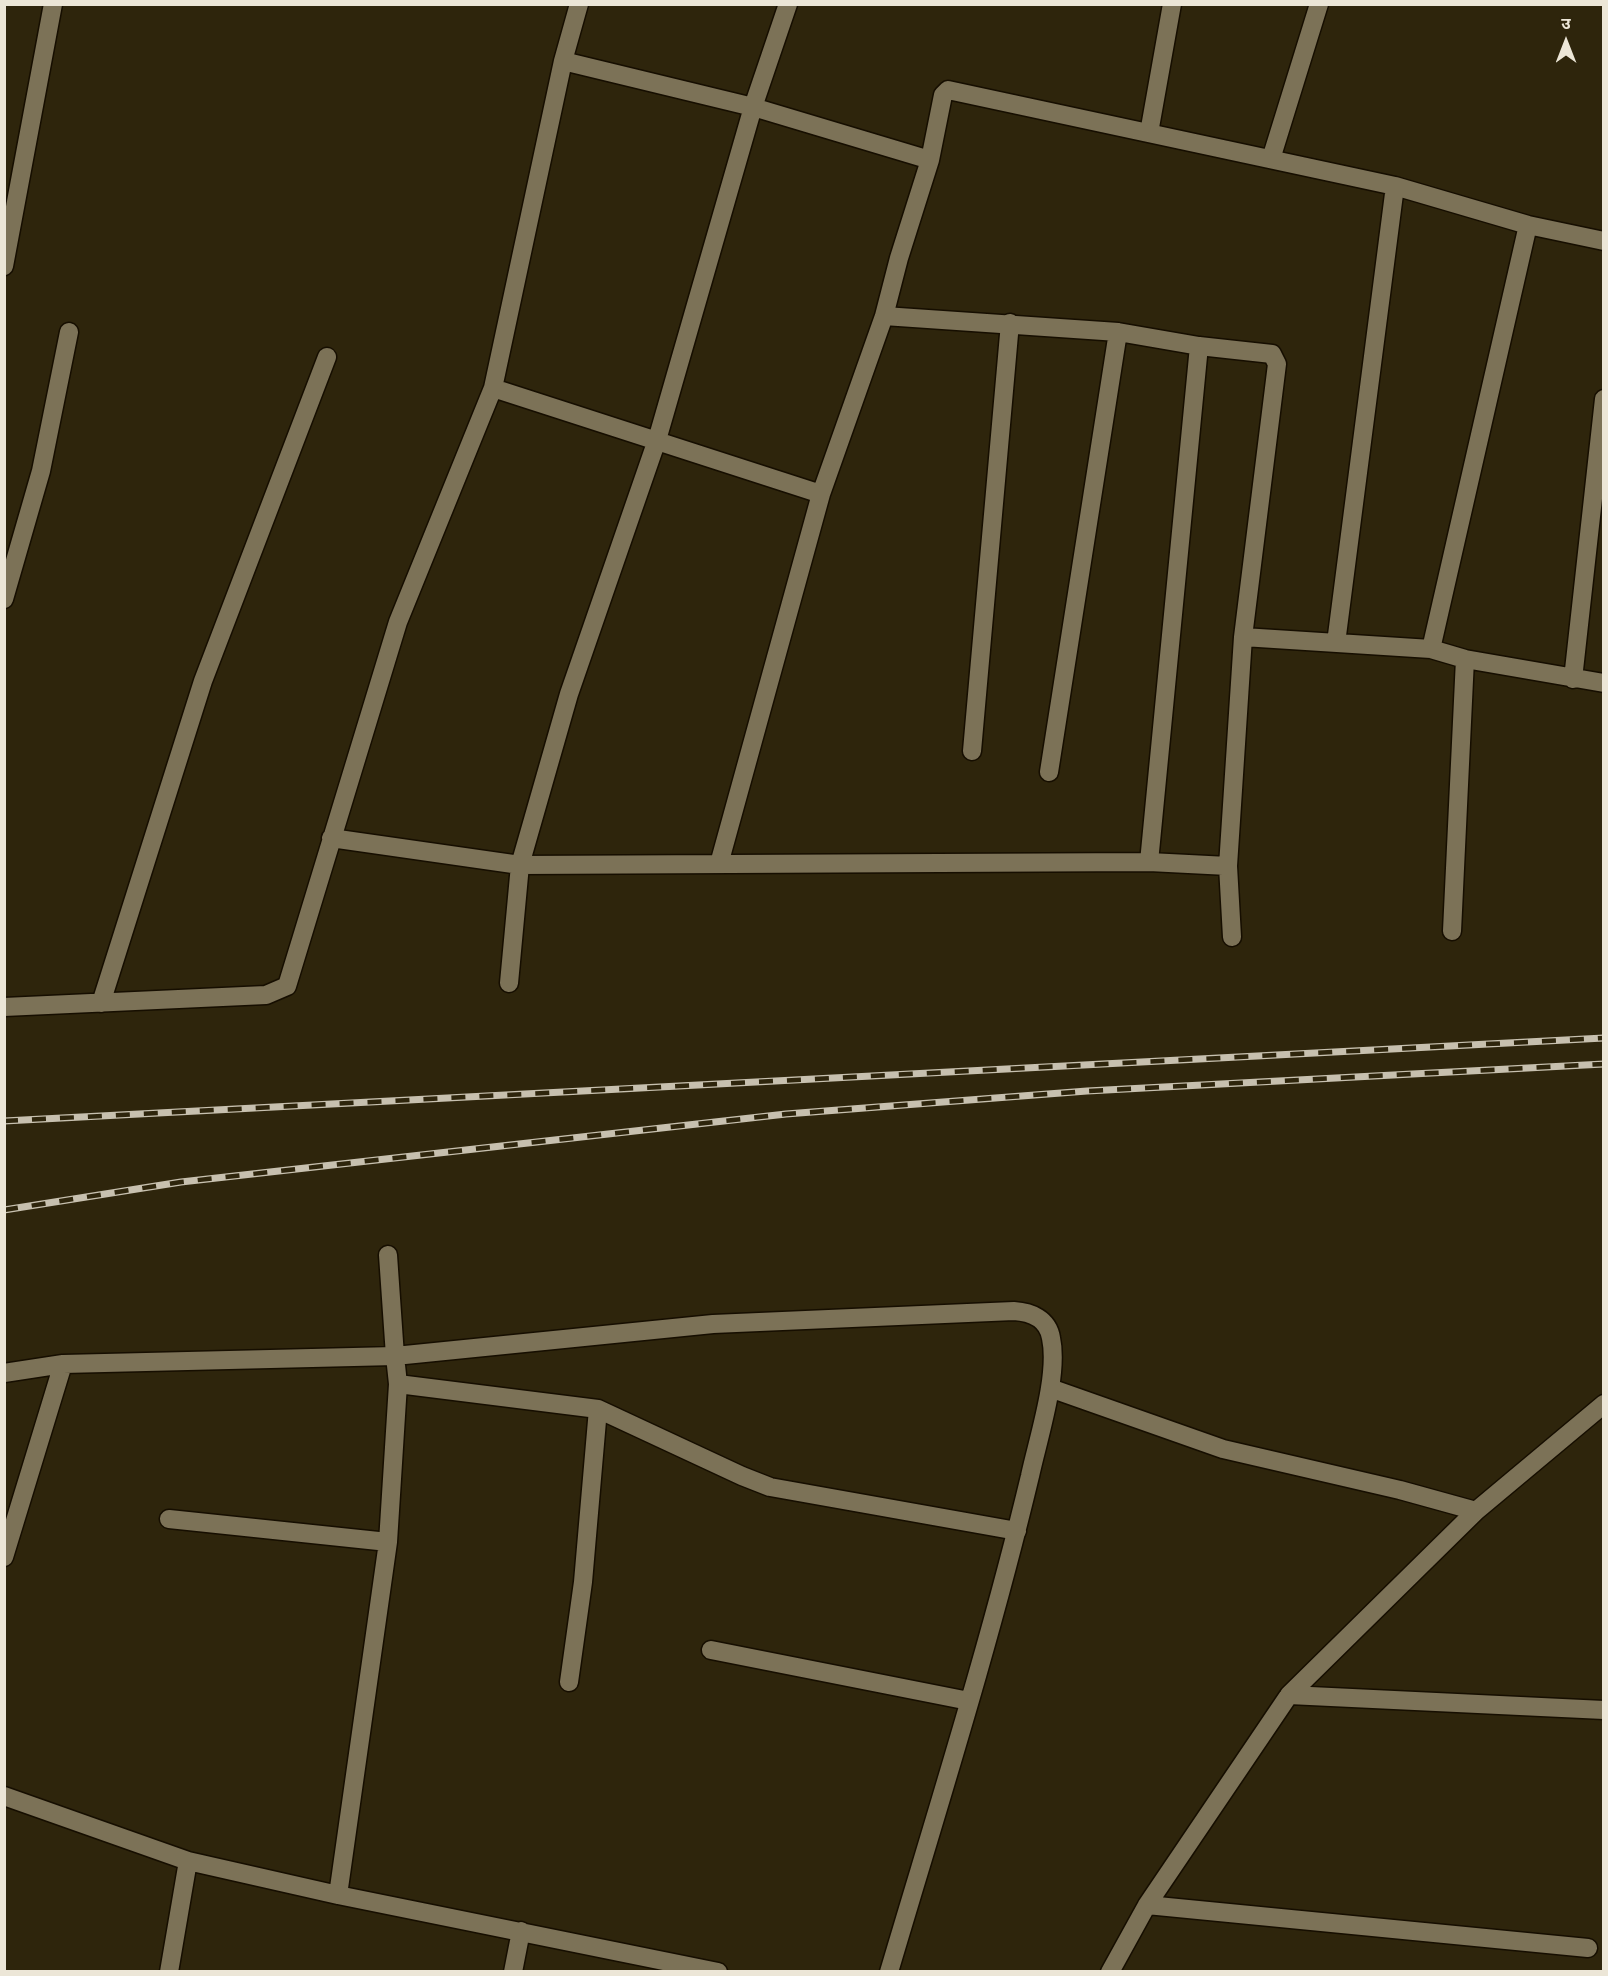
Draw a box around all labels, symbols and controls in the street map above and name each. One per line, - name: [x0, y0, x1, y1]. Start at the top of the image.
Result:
- north arrow: [1536, 12, 1596, 72]
- text: उ: [1561, 14, 1571, 33]

